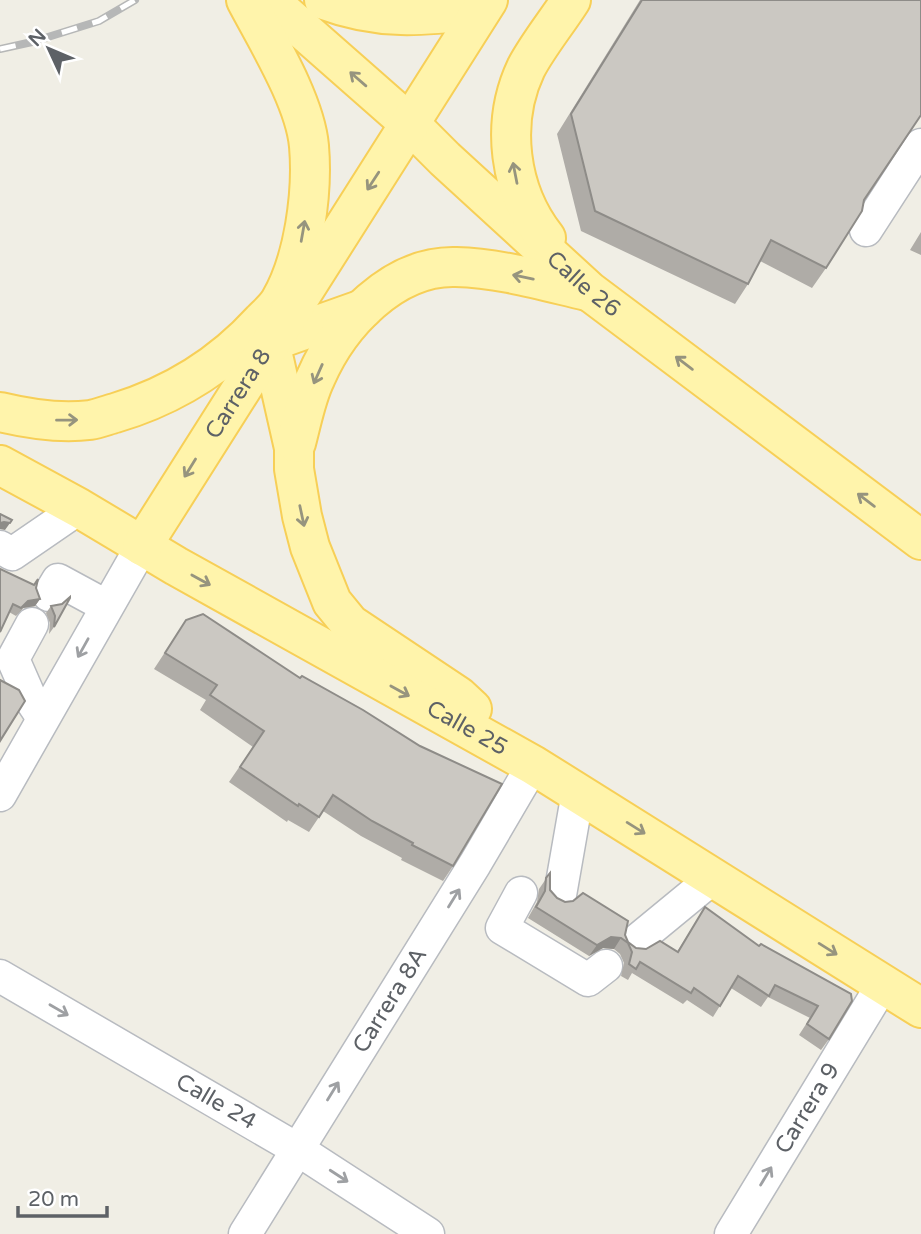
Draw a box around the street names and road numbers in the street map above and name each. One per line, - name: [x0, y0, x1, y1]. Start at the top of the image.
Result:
- street label: Calle 26: [541, 245, 626, 324]
- street label: Carrera 8: [199, 344, 277, 444]
- street label: Calle 25: [422, 694, 512, 762]
- street label: Carrera 8A: [347, 943, 433, 1058]
- street label: Carrera 9: [769, 1058, 846, 1159]
- street label: Calle 24: [171, 1068, 261, 1136]

